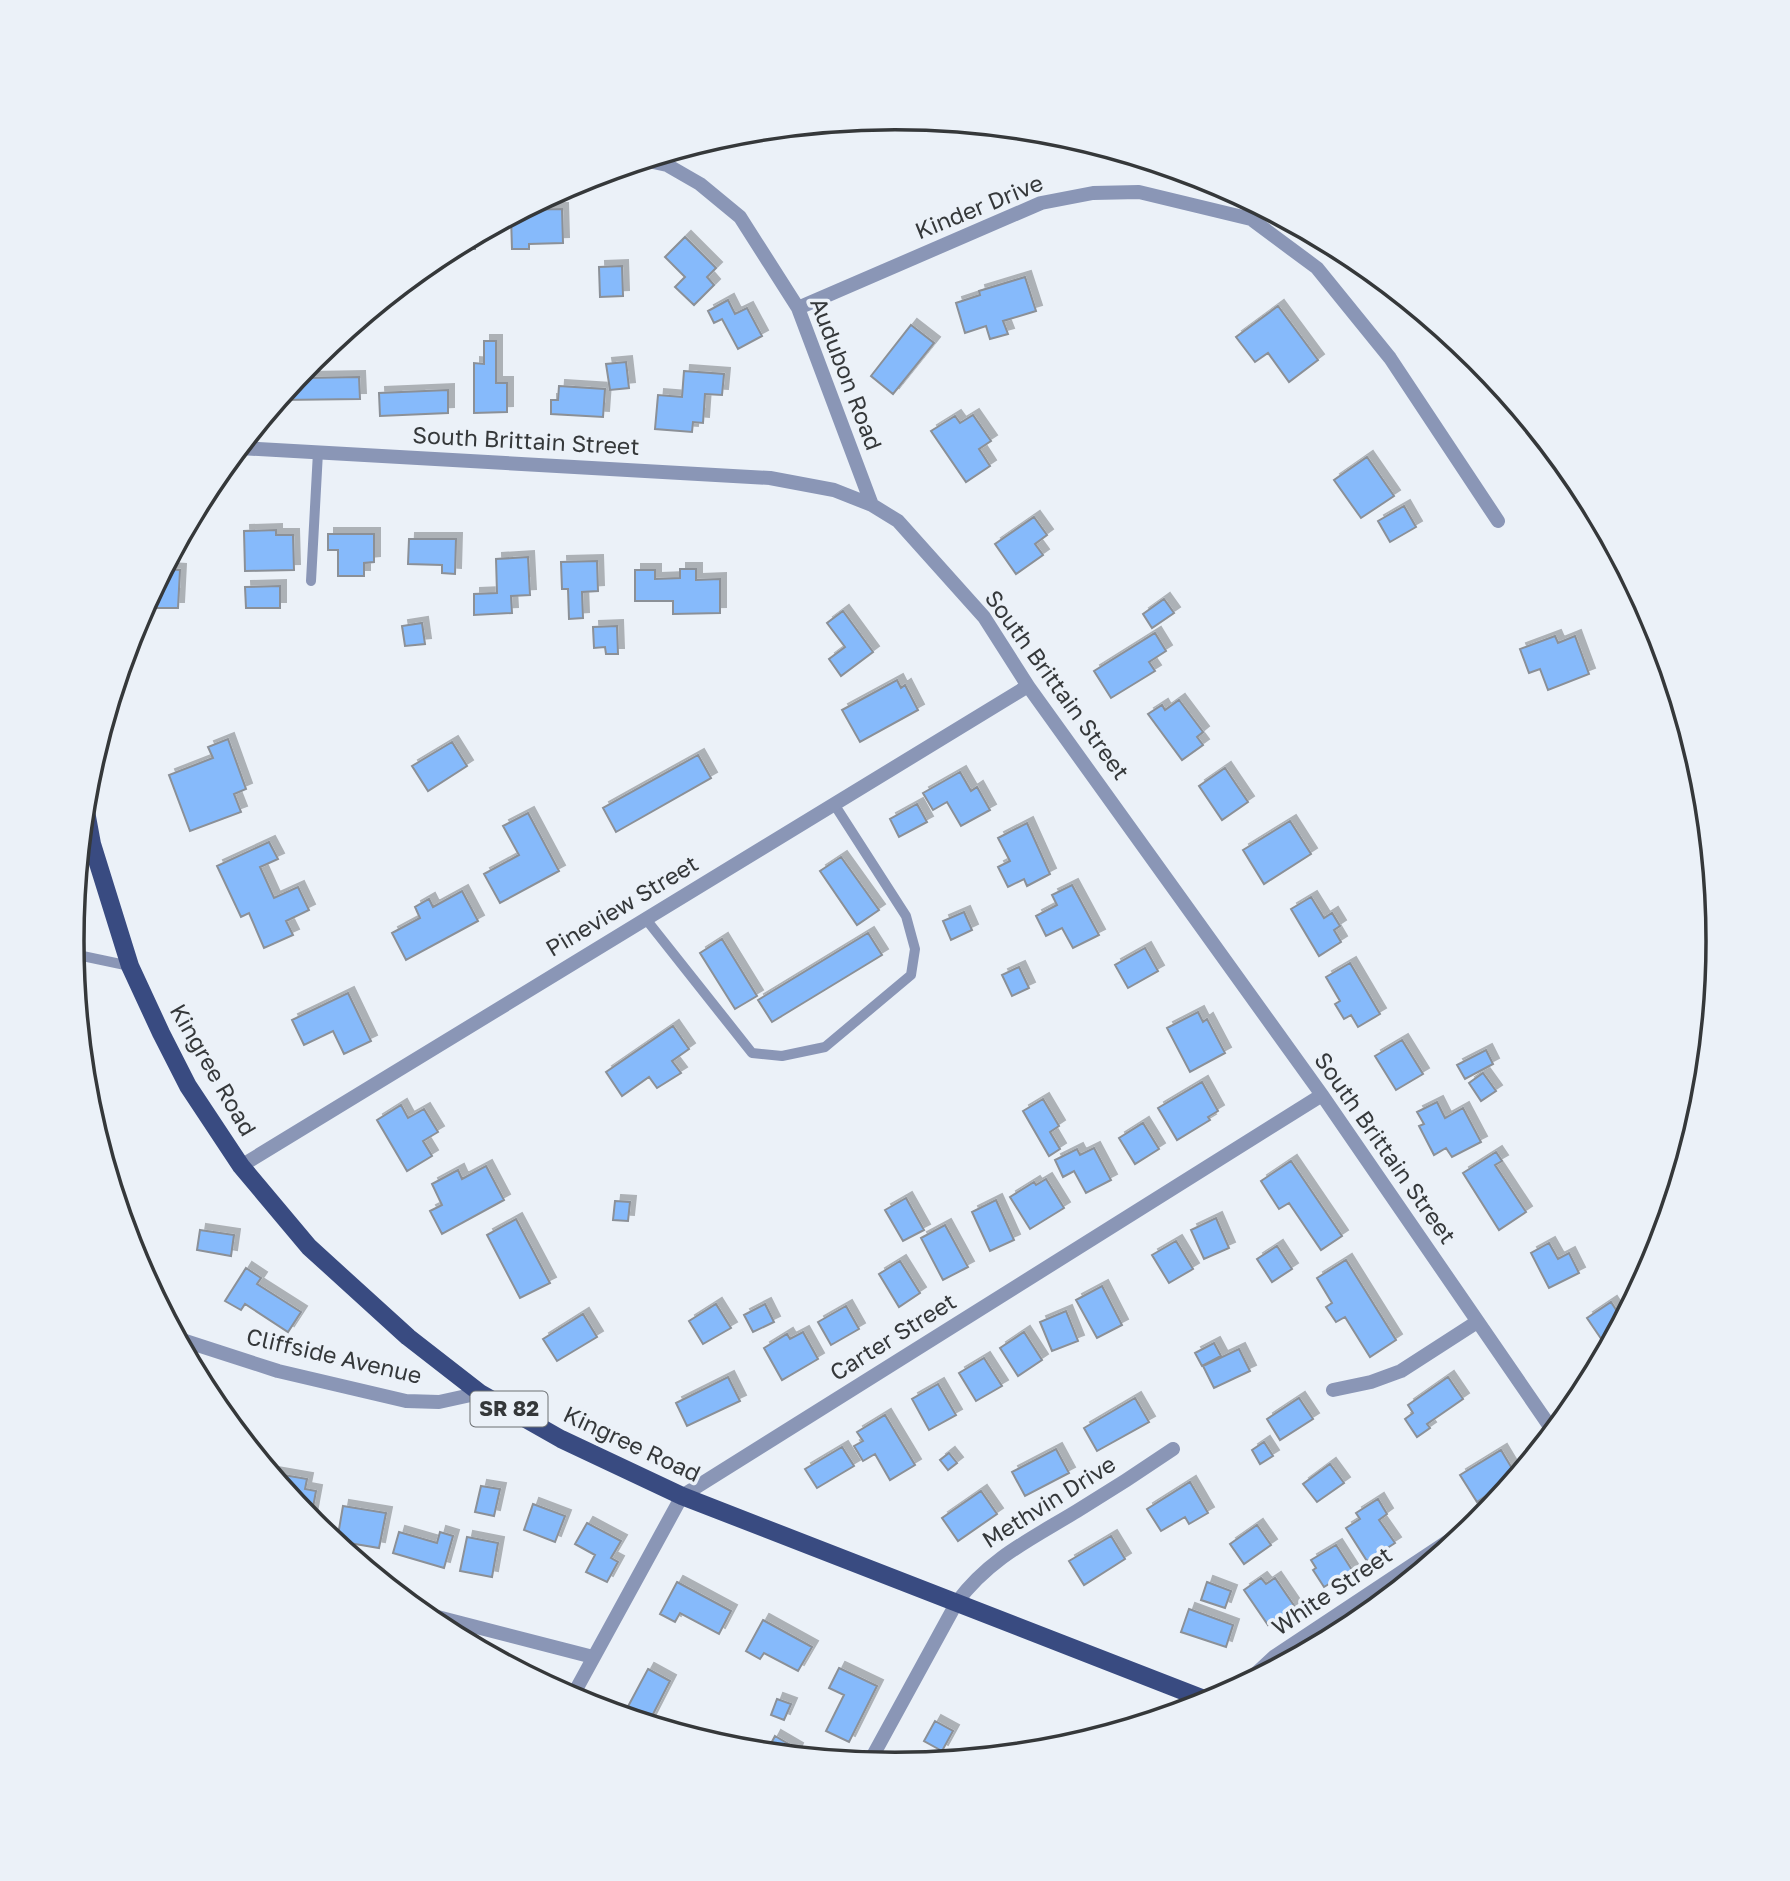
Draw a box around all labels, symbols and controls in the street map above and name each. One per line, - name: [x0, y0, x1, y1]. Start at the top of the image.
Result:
- street label: Kinder Drive: [911, 168, 1047, 244]
- street label: Audubon Road: [805, 293, 889, 454]
- street label: South Brittain Street: [412, 420, 640, 460]
- street label: South Brittain Street: [980, 584, 1136, 785]
- street label: Pineview Street: [540, 849, 703, 962]
- street label: Kingree Road: [165, 998, 263, 1141]
- street label: South Brittain Street: [1309, 1046, 1463, 1249]
- street label: Carter Street: [824, 1286, 961, 1386]
- street label: Cliffside Avenue: [244, 1321, 425, 1389]
- road number: SR 82: [470, 1392, 548, 1426]
- street label: Kingree Road: [560, 1399, 705, 1487]
- street label: Methvin Drive: [977, 1449, 1120, 1553]
- street label: White Street: [1266, 1540, 1397, 1641]

